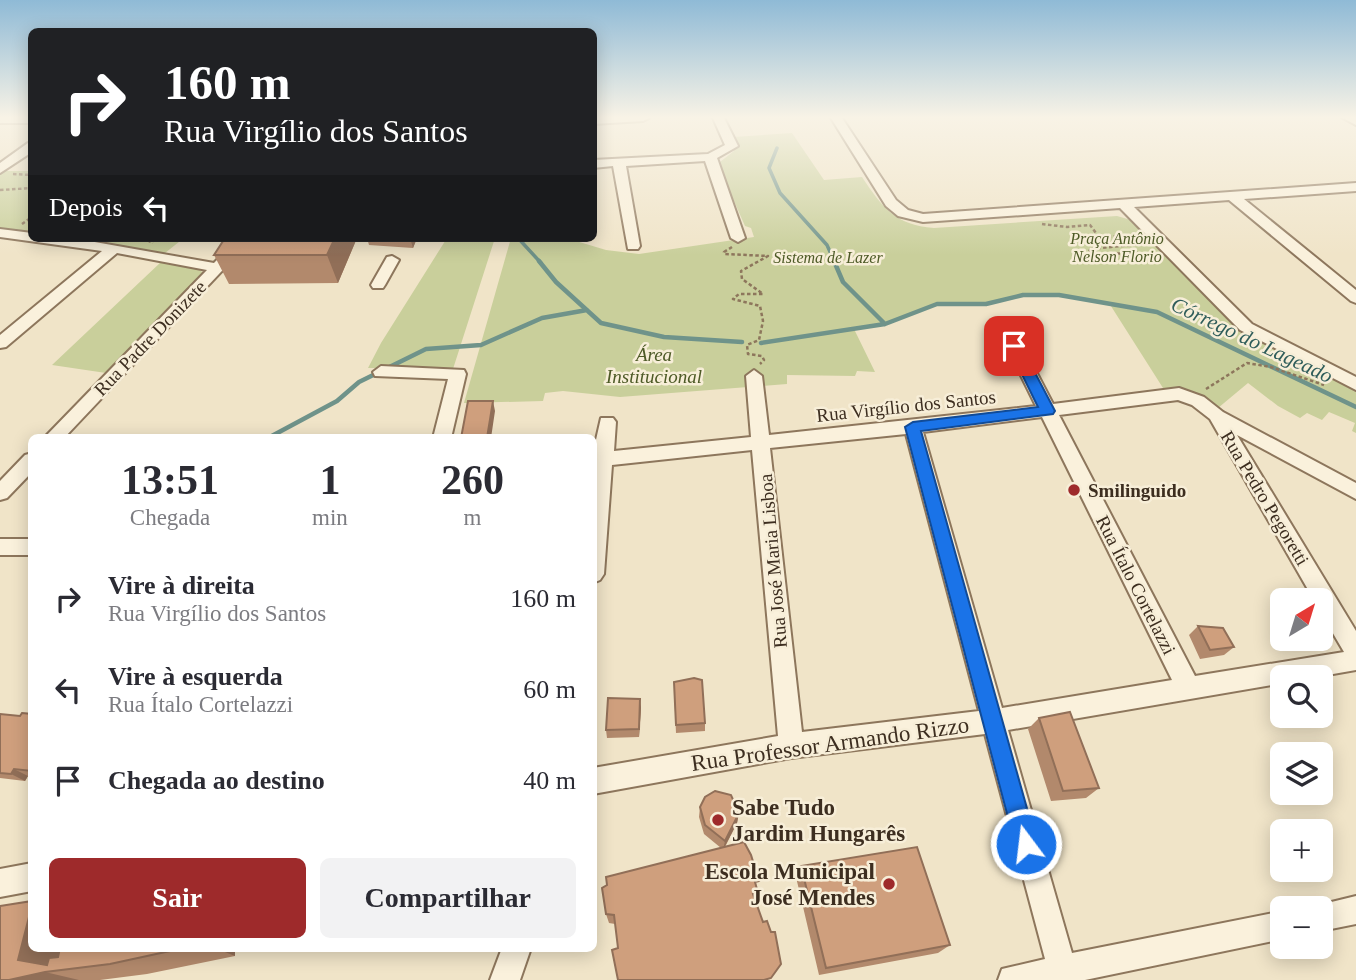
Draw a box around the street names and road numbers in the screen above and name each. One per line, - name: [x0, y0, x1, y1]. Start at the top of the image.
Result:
- street label: Rua Padre Donizete: [90, 276, 210, 400]
- street label: Rua Virgílio dos Santos: [815, 386, 997, 426]
- street label: Rua Pedro Pegoretti: [1217, 427, 1313, 569]
- street label: Rua José Maria Lisboa: [755, 473, 791, 649]
- street label: Rua Ítalo Cortelazzi: [1092, 512, 1180, 658]
- street label: Rua Professor Armando Rizzo: [689, 712, 971, 776]

